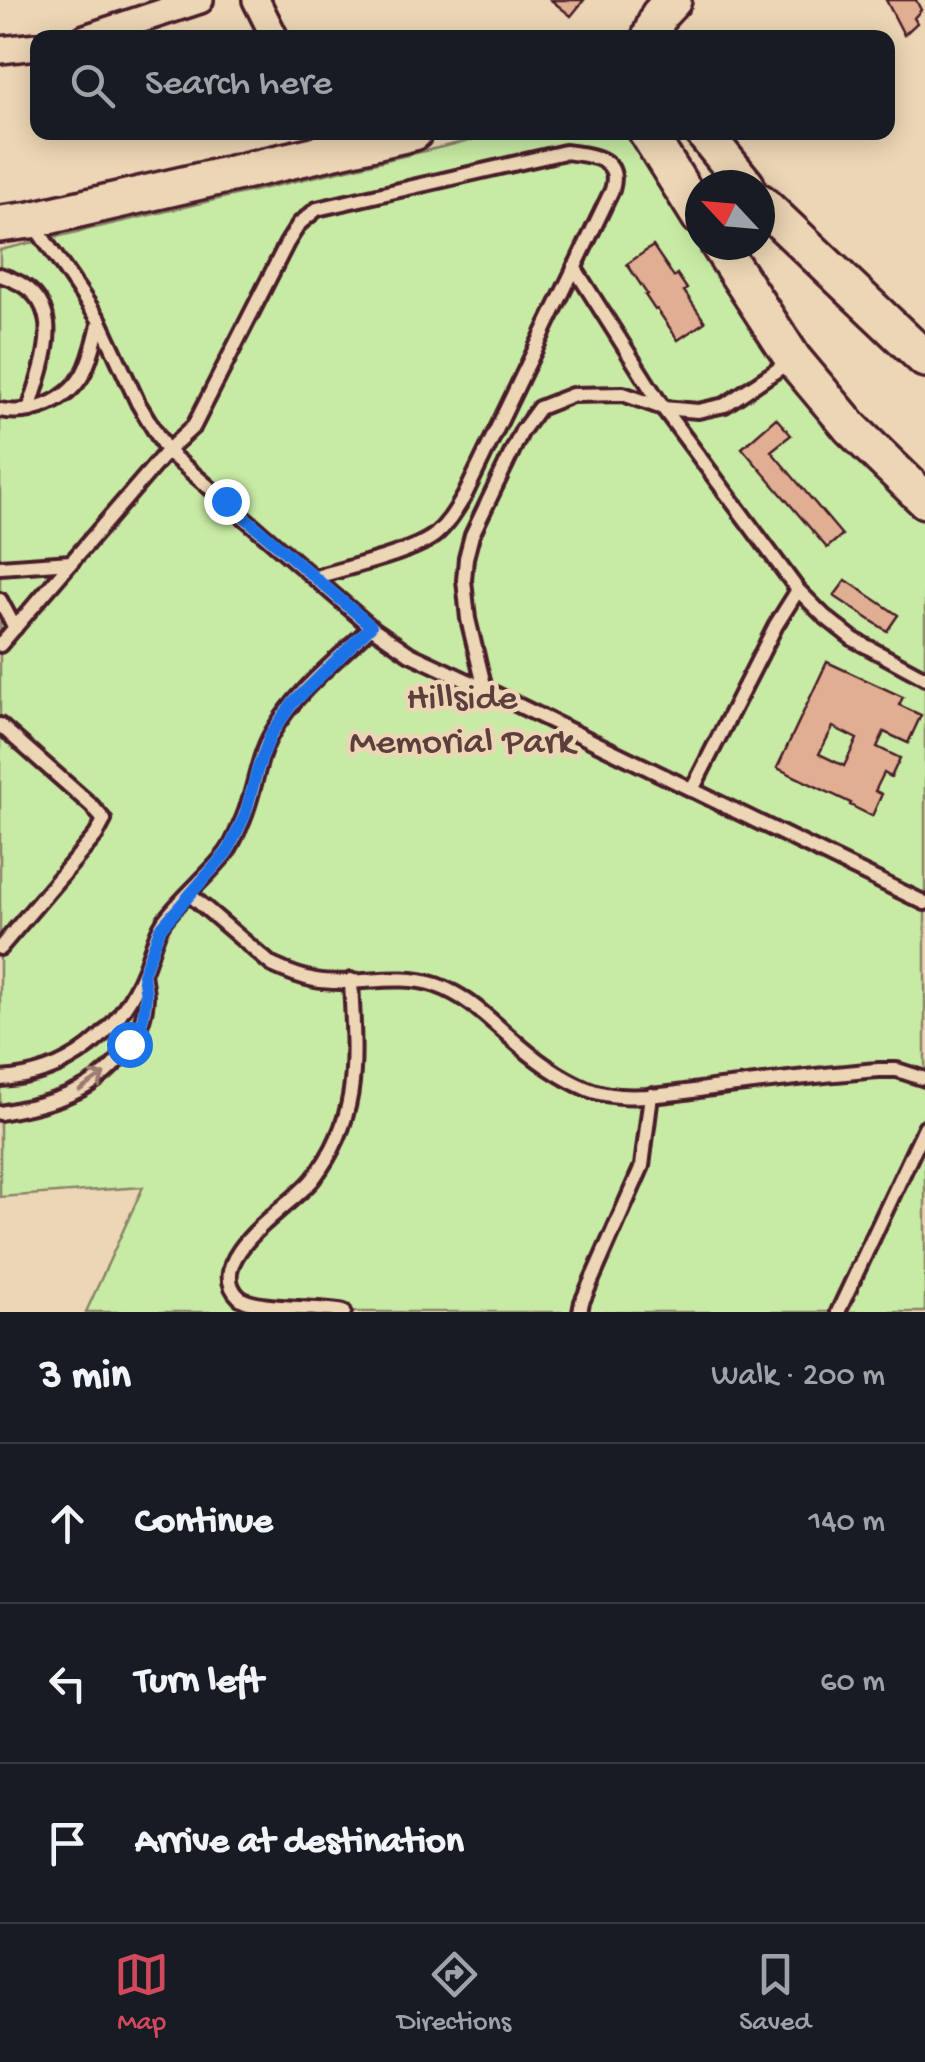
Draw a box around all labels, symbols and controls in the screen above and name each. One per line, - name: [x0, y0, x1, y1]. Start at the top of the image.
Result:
- search box: [30, 30, 895, 140]
- icon: search: [65, 58, 120, 113]
- text: Search here: [145, 63, 332, 107]
- north arrow: [685, 170, 775, 260]
- route end: [204, 479, 250, 525]
- park label: Hillside Memorial Park: [349, 678, 578, 766]
- route start: [107, 1022, 153, 1068]
- one-way arrow: [77, 1072, 105, 1093]
- text: 3 min: [40, 1353, 131, 1402]
- text: Walk · 200 m: [711, 1358, 885, 1396]
- icon: ahead: [40, 1496, 95, 1551]
- text: Continue: [135, 1501, 273, 1545]
- text: 140 m: [808, 1504, 885, 1542]
- icon: left: [40, 1656, 95, 1711]
- text: Turn left: [135, 1661, 263, 1705]
- text: 60 m: [820, 1664, 885, 1702]
- icon: arrive: [40, 1816, 95, 1871]
- text: Arrive at destination: [135, 1821, 464, 1865]
- tab: Map: [114, 1947, 169, 2040]
- tab: Directions: [397, 1947, 511, 2040]
- tab: Saved: [739, 1947, 811, 2040]

